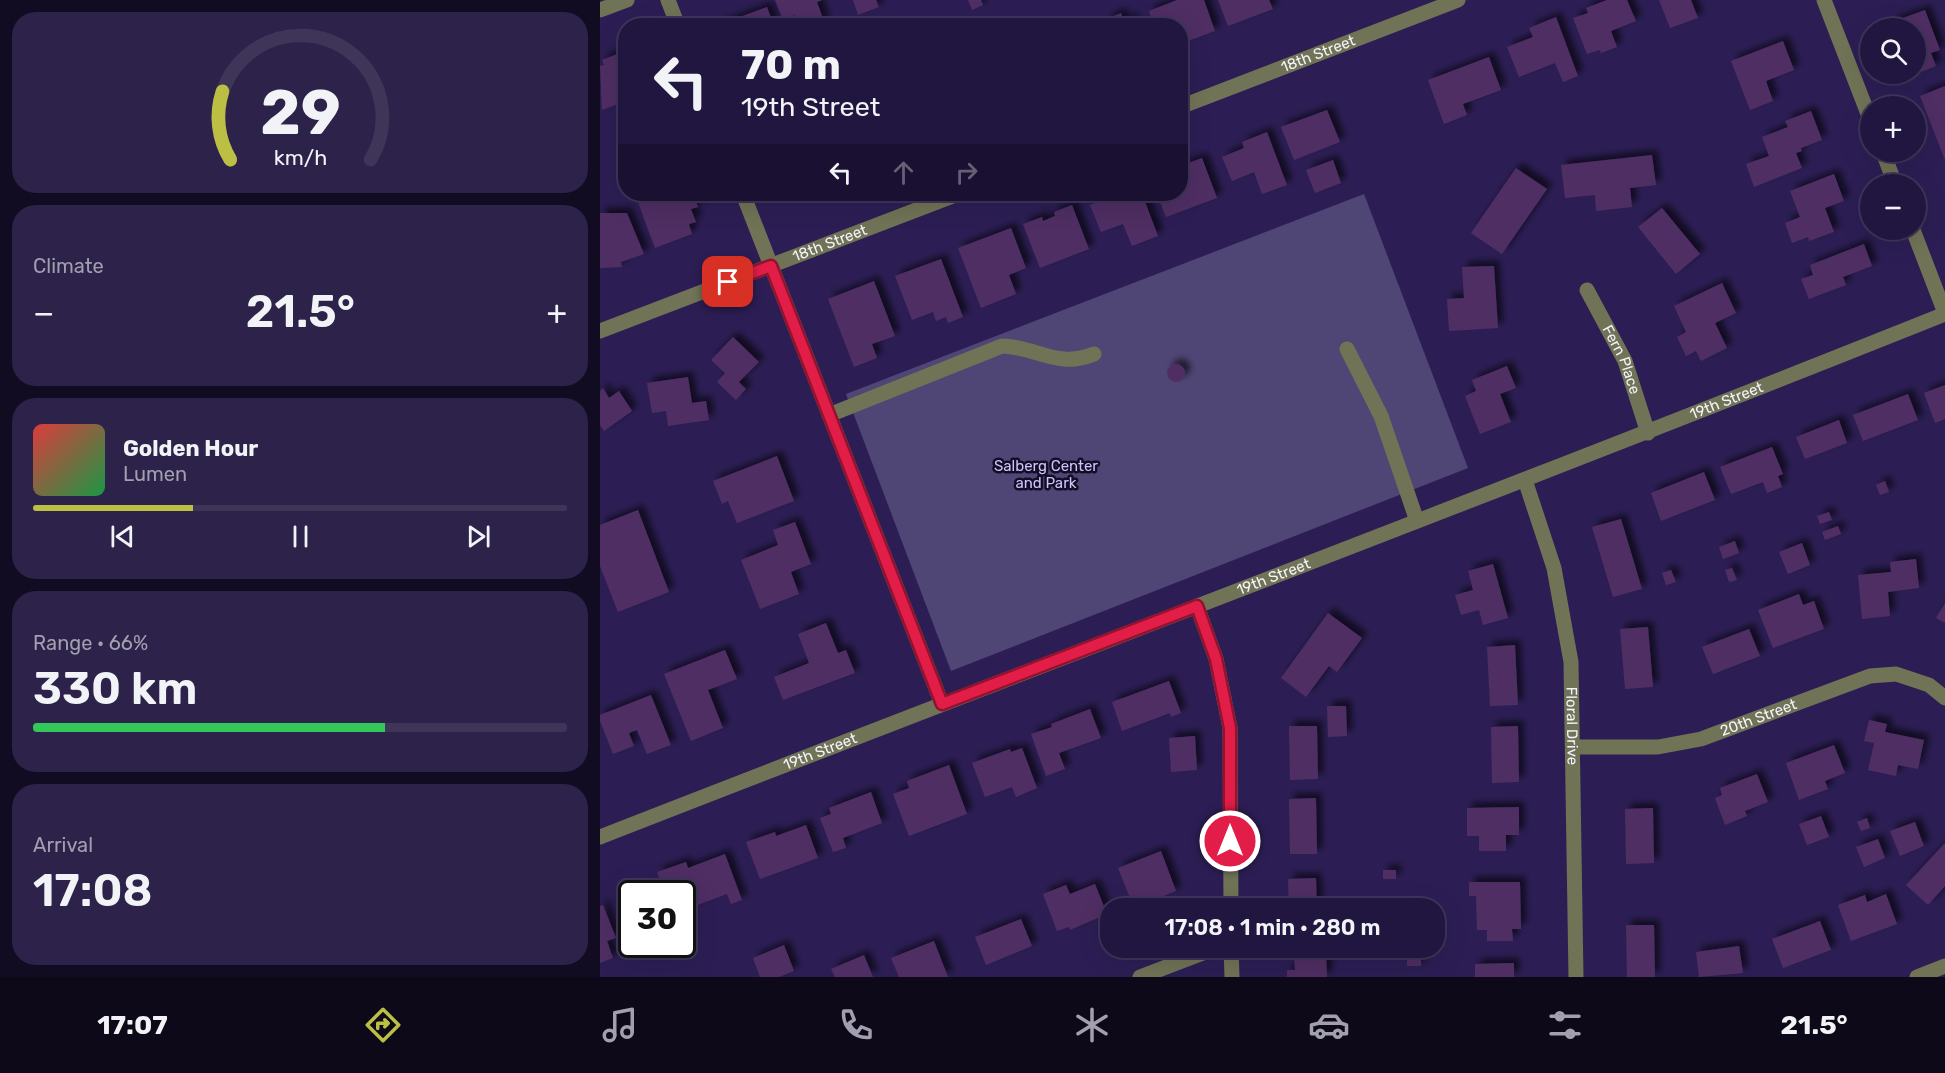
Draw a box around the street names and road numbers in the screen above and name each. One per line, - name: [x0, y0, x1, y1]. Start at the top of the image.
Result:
- street label: 18th Street: [1278, 31, 1358, 76]
- street label: 18th Street: [790, 221, 870, 265]
- street label: Fern Place: [1598, 322, 1644, 396]
- street label: 19th Street: [1687, 378, 1766, 423]
- street label: 19th Street: [1234, 554, 1313, 599]
- street label: Floral Drive: [1562, 686, 1582, 765]
- street label: 20th Street: [1718, 695, 1799, 740]
- street label: 19th Street: [781, 729, 859, 774]

